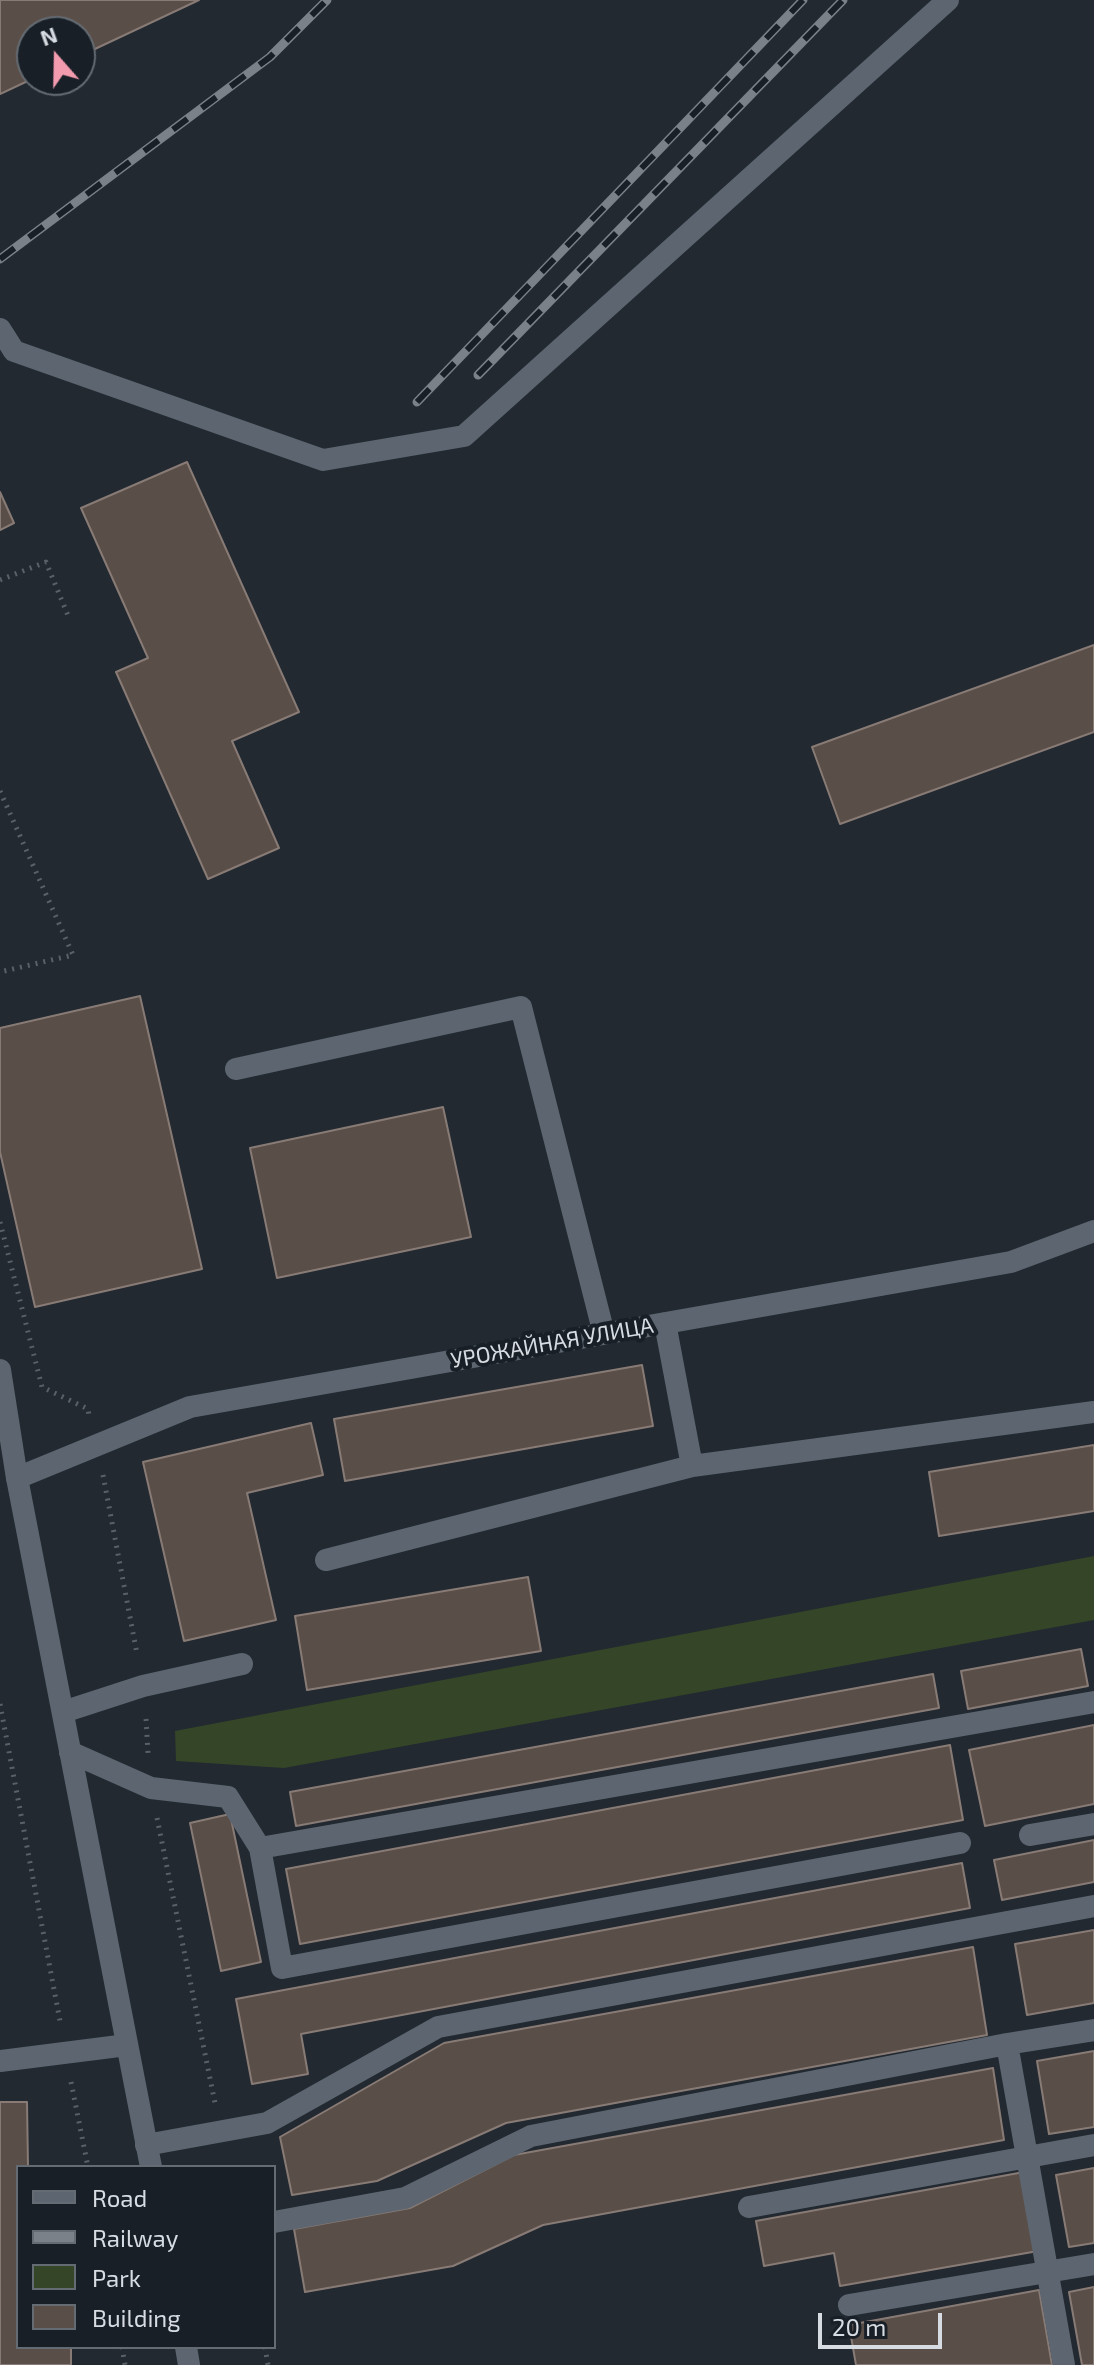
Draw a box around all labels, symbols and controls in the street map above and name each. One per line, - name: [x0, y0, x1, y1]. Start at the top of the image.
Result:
- north arrow: [16, 16, 96, 96]
- text: N: [37, 20, 60, 50]
- street label: УРОЖАЙНАЯ УЛИЦА: [449, 1312, 655, 1374]
- legend: [16, 2165, 276, 2349]
- text: Road: [92, 2183, 147, 2212]
- text: Railway: [92, 2223, 178, 2252]
- text: Park: [92, 2263, 141, 2292]
- scale bar: [822, 2297, 946, 2347]
- text: Building: [92, 2303, 181, 2332]
- text: 20 m: [832, 2312, 886, 2341]

